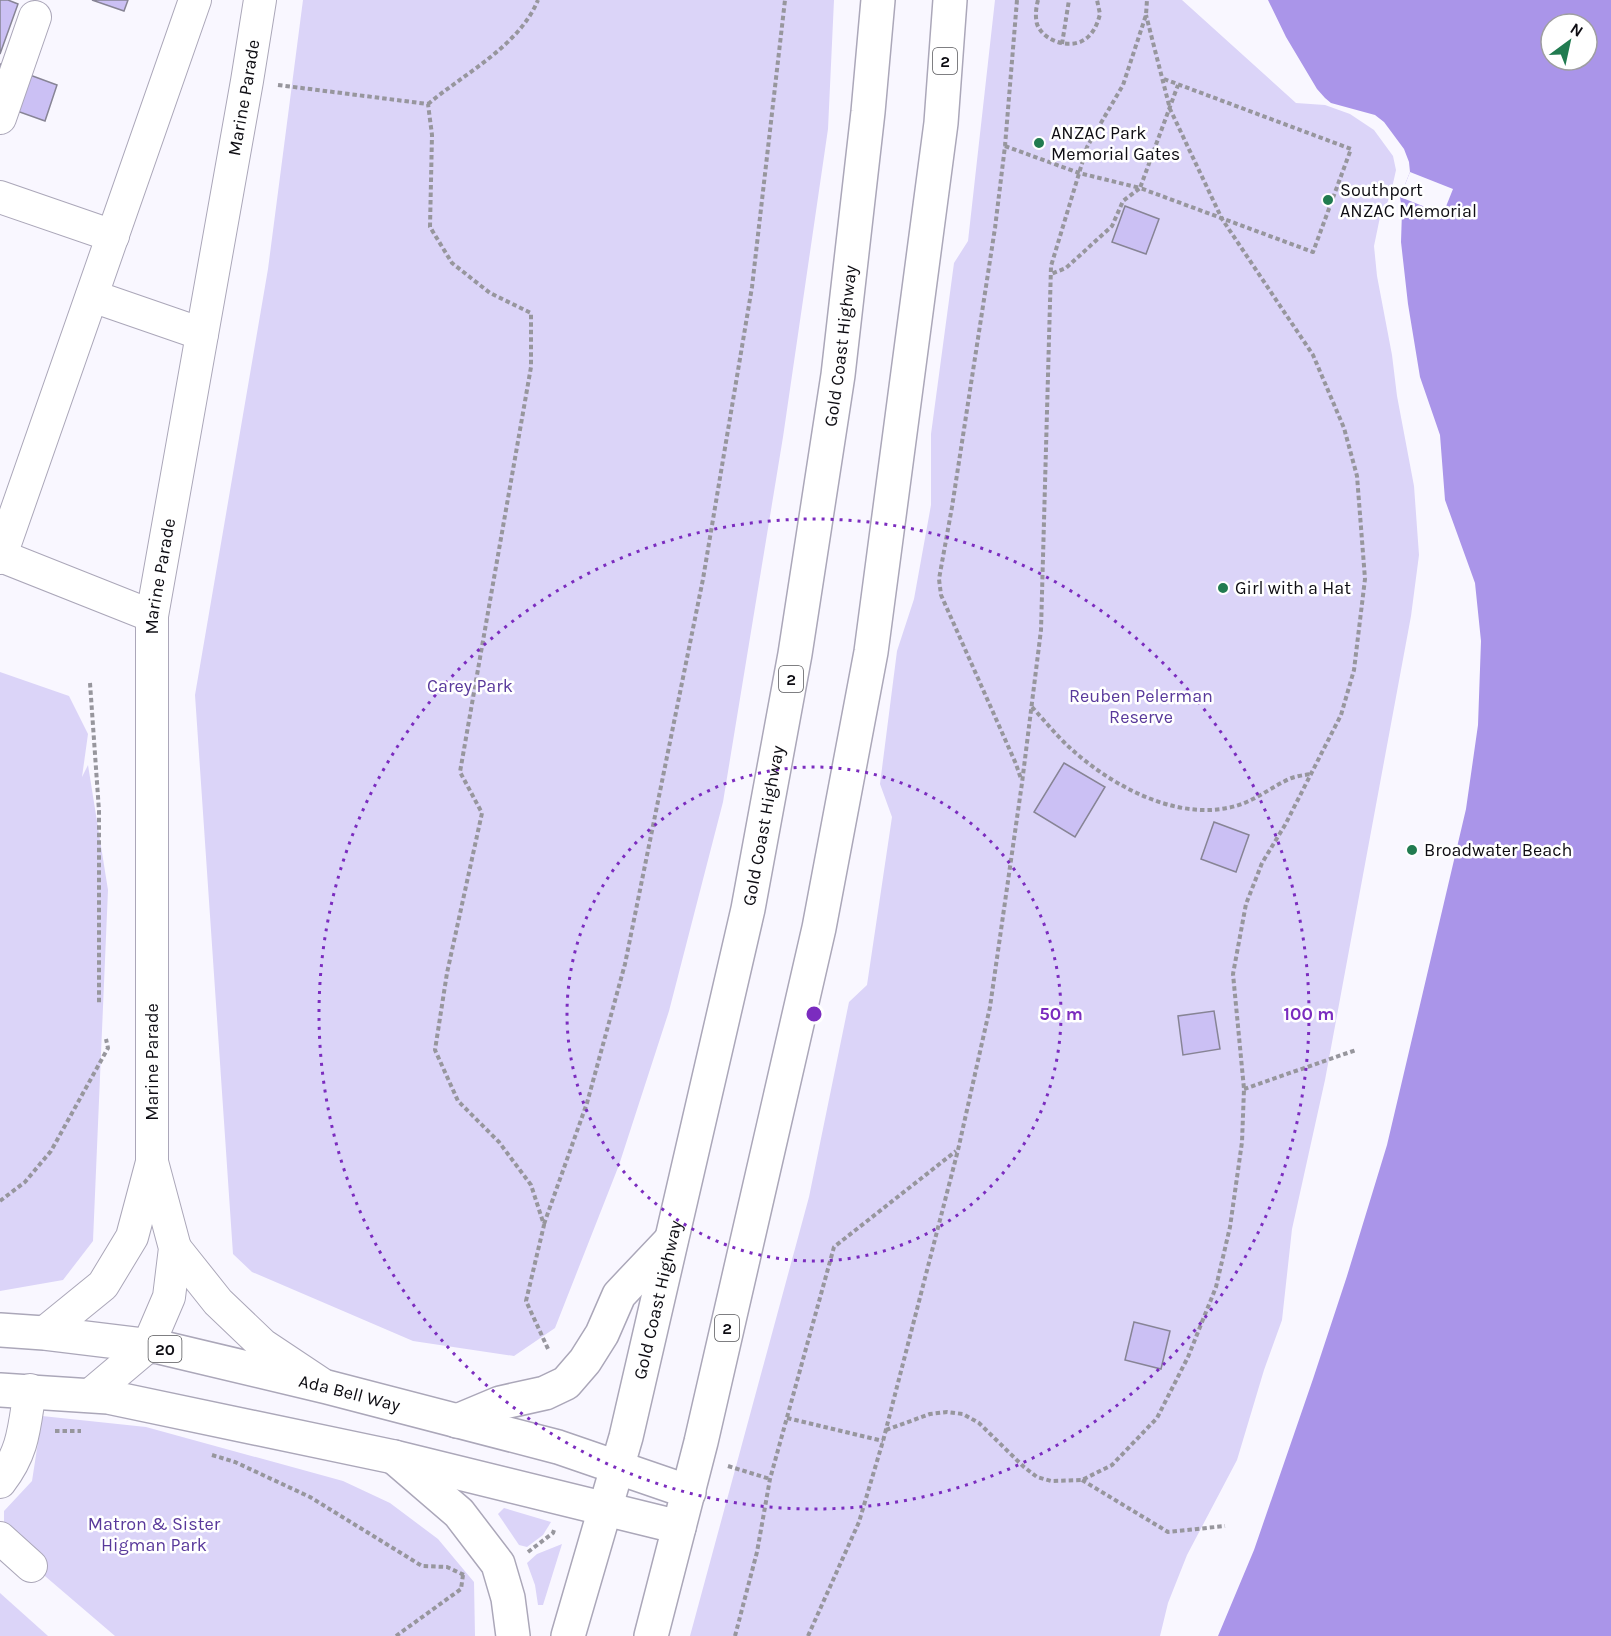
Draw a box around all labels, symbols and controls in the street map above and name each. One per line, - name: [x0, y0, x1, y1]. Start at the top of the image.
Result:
- north arrow: [1539, 12, 1599, 72]
- text: N: [1567, 19, 1587, 41]
- street label: Marine Parade: [223, 38, 264, 158]
- road number: 2: [933, 48, 957, 74]
- place label: ANZAC Park Memorial Gates: [1051, 122, 1180, 165]
- marker: ANZAC Park Memorial Gates: [1032, 136, 1046, 150]
- place label: Southport ANZAC Memorial: [1340, 179, 1477, 222]
- marker: Southport ANZAC Memorial: [1321, 193, 1335, 207]
- street label: Gold Coast Highway: [819, 263, 862, 428]
- street label: Marine Parade: [141, 516, 180, 634]
- place label: Girl with a Hat: [1235, 577, 1351, 599]
- marker: Girl with a Hat: [1216, 581, 1230, 595]
- road number: 2: [779, 666, 803, 692]
- park label: Carey Park: [427, 675, 513, 697]
- park label: Reuben Pelerman Reserve: [1069, 685, 1213, 728]
- street label: Gold Coast Highway: [738, 743, 789, 908]
- place label: Broadwater Beach: [1424, 839, 1572, 861]
- marker: Broadwater Beach: [1405, 843, 1419, 857]
- street label: Marine Parade: [141, 1003, 163, 1121]
- text: 50 m: [1039, 1003, 1083, 1025]
- text: 100 m: [1284, 1003, 1334, 1025]
- centre of rings: [804, 1004, 824, 1024]
- street label: Gold Coast Highway: [629, 1218, 687, 1382]
- road number: 2: [715, 1315, 739, 1341]
- road number: 20: [148, 1336, 182, 1362]
- street label: Ada Bell Way: [297, 1370, 403, 1417]
- park label: Matron & Sister Higman Park: [88, 1513, 221, 1556]

